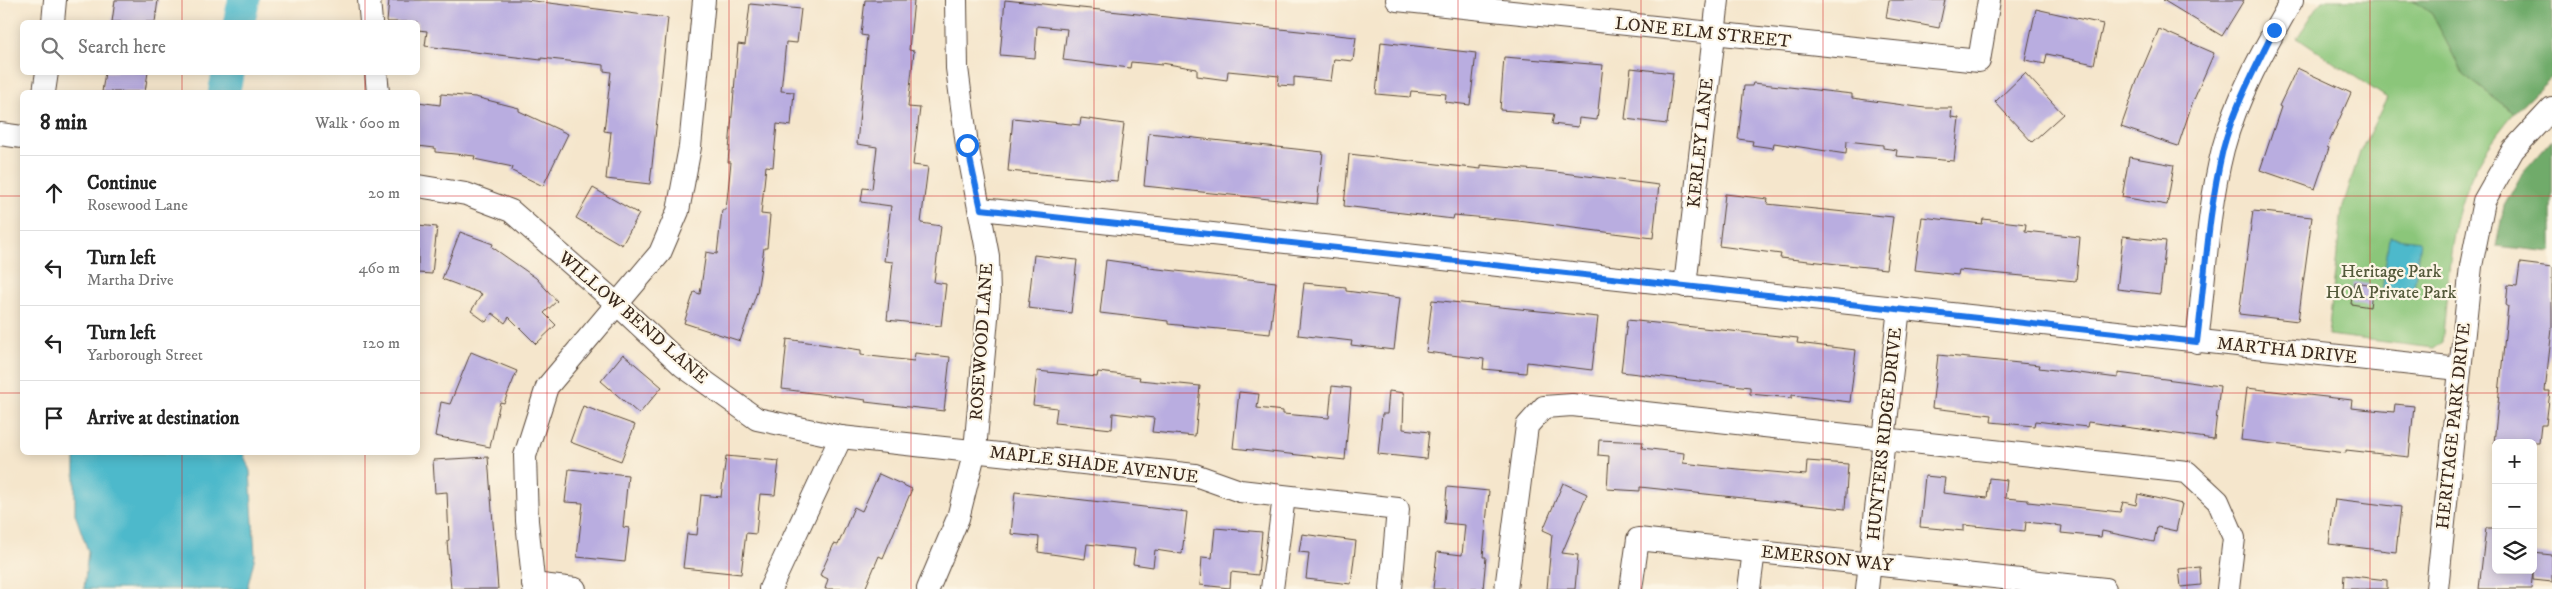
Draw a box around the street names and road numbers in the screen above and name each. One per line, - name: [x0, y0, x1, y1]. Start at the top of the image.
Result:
- street label: LONE ELM STREET: [1614, 13, 1793, 53]
- street label: KERLEY LANE: [1683, 77, 1719, 209]
- street label: WILLOW BEND LANE: [553, 246, 713, 389]
- street label: ROSEWOOD LANE: [966, 262, 998, 422]
- street label: HERITAGE PARK DRIVE: [2432, 321, 2476, 530]
- street label: HUNTERS RIDGE DRIVE: [1863, 326, 1907, 542]
- street label: MARTHA DRIVE: [2216, 333, 2358, 369]
- street label: MAPLE SHADE AVENUE: [988, 441, 1200, 489]
- street label: EMERSON WAY: [1760, 541, 1895, 577]

